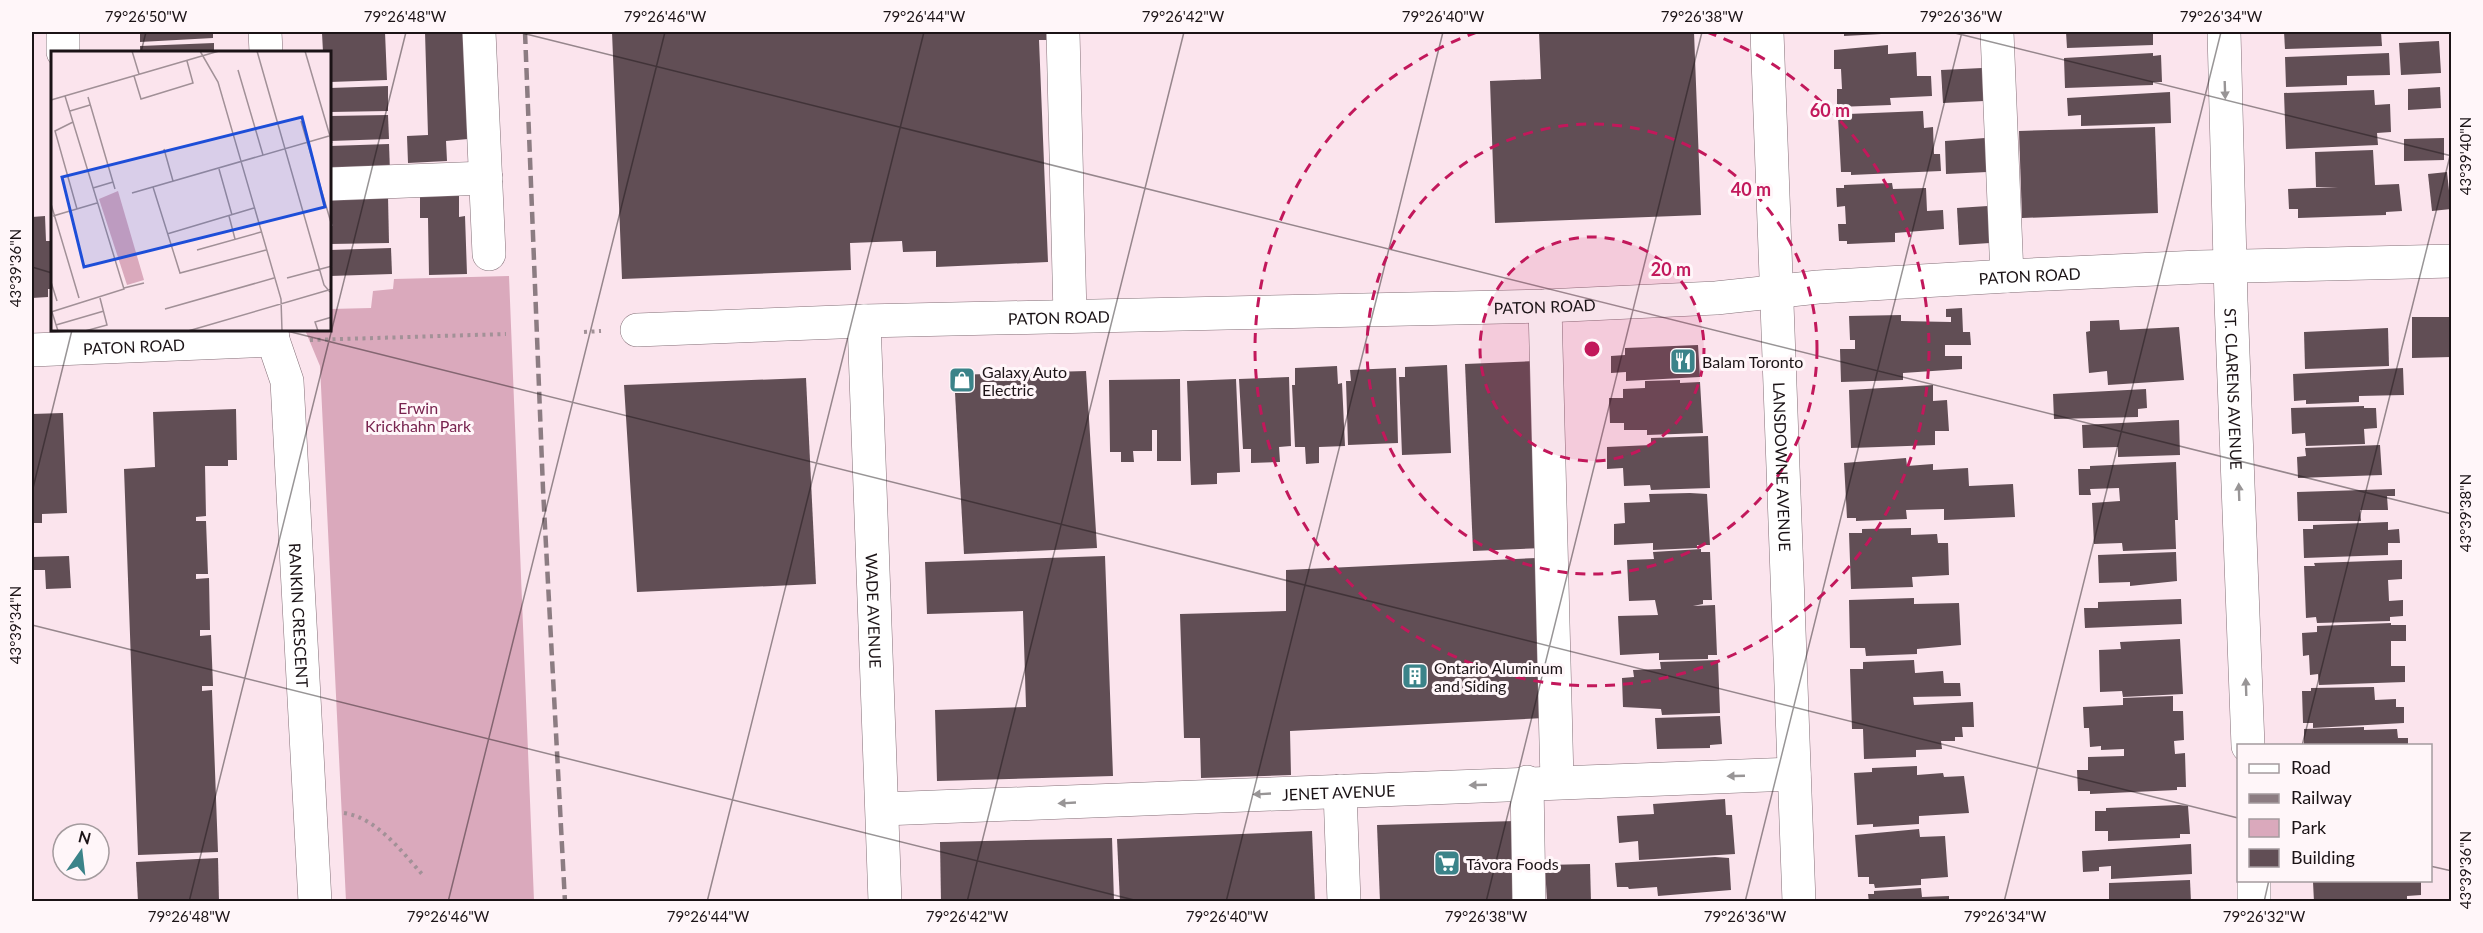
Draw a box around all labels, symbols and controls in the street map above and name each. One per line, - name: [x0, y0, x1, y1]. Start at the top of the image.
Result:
- text: 79°26'50"W: [105, 7, 188, 25]
- text: 79°26'48"W: [364, 7, 447, 25]
- text: 79°26'46"W: [624, 7, 707, 25]
- text: 79°26'44"W: [883, 7, 966, 25]
- text: 79°26'42"W: [1142, 7, 1225, 25]
- text: 79°26'40"W: [1402, 7, 1485, 25]
- text: 79°26'38"W: [1661, 7, 1744, 25]
- text: 79°26'36"W: [1920, 7, 2003, 25]
- text: 79°26'34"W: [2180, 7, 2263, 25]
- inset map: [51, 51, 332, 332]
- one-way arrow: [2221, 80, 2230, 99]
- text: 60 m: [1810, 99, 1850, 121]
- text: 43°39'40"N: [2456, 117, 2474, 195]
- text: 40 m: [1731, 178, 1771, 200]
- text: 43°39'36"N: [6, 229, 24, 307]
- text: 20 m: [1651, 258, 1691, 280]
- street label: PATON ROAD: [1978, 263, 2081, 287]
- street label: PATON ROAD: [1493, 294, 1596, 317]
- street label: PATON ROAD: [1008, 306, 1110, 327]
- street label: ST. CLARENS AVENUE: [2222, 308, 2247, 470]
- street label: PATON ROAD: [83, 334, 185, 357]
- centre of rings: [1582, 339, 1602, 359]
- restaurant icon: Balam Toronto: [1668, 346, 1698, 376]
- place label: Balam Toronto: [1702, 352, 1803, 371]
- place label: Galaxy Auto Electric: [982, 362, 1067, 399]
- shop icon: Galaxy Auto Electric: [947, 365, 977, 395]
- street label: LANSDOWNE AVENUE: [1770, 382, 1796, 552]
- park label: Erwin Krickhahn Park: [365, 398, 472, 435]
- text: 43°39'38"N: [2456, 474, 2474, 552]
- one-way arrow: [2234, 483, 2243, 502]
- street label: RANKIN CRESCENT: [286, 542, 313, 689]
- street label: WADE AVENUE: [863, 553, 886, 669]
- text: 43°39'34"N: [6, 586, 24, 664]
- place label: Ontario Aluminum and Siding: [1434, 658, 1563, 695]
- building icon: Ontario Aluminum and Siding: [1400, 661, 1430, 691]
- one-way arrow: [2242, 678, 2251, 697]
- legend: [2237, 744, 2432, 882]
- text: Road: [2291, 756, 2331, 778]
- one-way arrow: [1726, 771, 1745, 780]
- street label: JENET AVENUE: [1282, 780, 1396, 803]
- one-way arrow: [1468, 780, 1487, 789]
- text: Railway: [2291, 786, 2352, 808]
- one-way arrow: [1253, 790, 1272, 799]
- one-way arrow: [1058, 798, 1077, 807]
- text: Park: [2291, 816, 2327, 838]
- north arrow: [51, 822, 111, 882]
- text: N: [76, 826, 93, 848]
- text: 43°39'36"N: [2456, 831, 2474, 909]
- text: Building: [2291, 846, 2355, 868]
- supermarket icon: Távora Foods: [1432, 848, 1462, 878]
- place label: Távora Foods: [1466, 854, 1559, 873]
- text: 79°26'48"W: [148, 907, 231, 925]
- text: 79°26'46"W: [407, 907, 490, 925]
- text: 79°26'44"W: [667, 907, 750, 925]
- text: 79°26'42"W: [926, 907, 1009, 925]
- text: 79°26'40"W: [1186, 907, 1269, 925]
- text: 79°26'38"W: [1445, 907, 1528, 925]
- text: 79°26'36"W: [1704, 907, 1787, 925]
- text: 79°26'34"W: [1964, 907, 2047, 925]
- text: 79°26'32"W: [2223, 907, 2306, 925]

